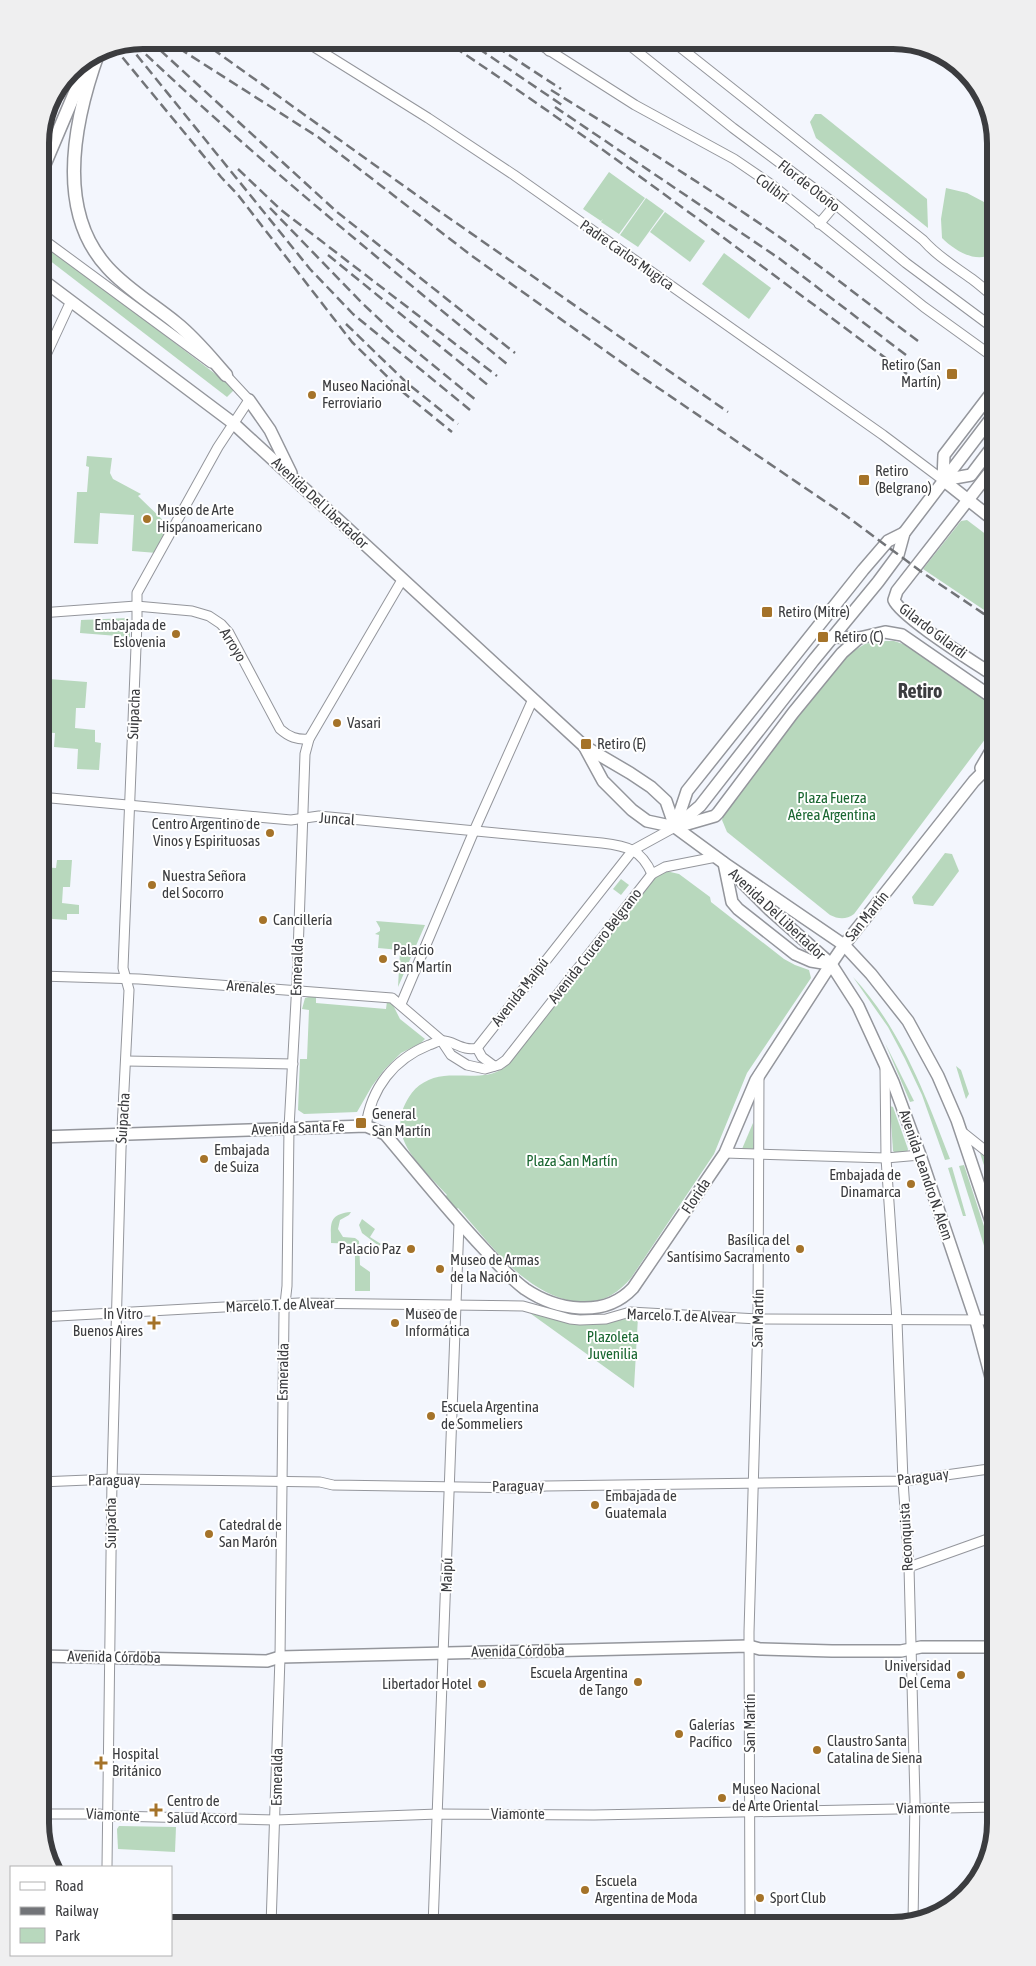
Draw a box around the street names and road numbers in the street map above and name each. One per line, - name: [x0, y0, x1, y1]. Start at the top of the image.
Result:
- street label: Flor de Otoño: [775, 156, 844, 215]
- street label: Colibrí: [753, 170, 792, 206]
- street label: Padre Carlos Mugica: [577, 216, 677, 293]
- street label: Avenida Del Libertador: [269, 454, 372, 552]
- street label: Gilardo Gilardi: [896, 600, 970, 662]
- street label: Arroyo: [217, 625, 250, 665]
- street label: Suipacha: [124, 688, 143, 740]
- street label: Juncal: [319, 809, 356, 828]
- street label: Avenida Del Libertador: [726, 865, 829, 963]
- street label: Avenida Crucero Belgrano: [545, 885, 645, 1006]
- street label: San Martín: [841, 887, 892, 944]
- street label: Esmeralda: [287, 938, 306, 996]
- street label: Avenida Maipú: [488, 954, 552, 1029]
- street label: Arenales: [226, 976, 276, 997]
- street label: Suipacha: [112, 1092, 133, 1144]
- street label: Avenida Leandro N. Alem: [896, 1107, 957, 1242]
- street label: Avenida Santa Fe: [251, 1117, 345, 1138]
- street label: Florida: [678, 1175, 714, 1217]
- street label: San Martín: [748, 1288, 767, 1348]
- street label: Marcelo T. de Alvear: [225, 1294, 335, 1315]
- street label: Marcelo T. de Alvear: [626, 1305, 736, 1326]
- street label: Esmeralda: [273, 1343, 292, 1401]
- street label: Paraguay: [896, 1465, 950, 1488]
- street label: Paraguay: [88, 1471, 140, 1488]
- street label: Paraguay: [492, 1477, 544, 1494]
- street label: Suipacha: [102, 1498, 119, 1548]
- street label: Reconquista: [895, 1502, 916, 1572]
- street label: Maipú: [437, 1557, 456, 1593]
- street label: Avenida Córdoba: [471, 1641, 565, 1660]
- street label: Avenida Córdoba: [67, 1647, 161, 1666]
- street label: San Martín: [741, 1694, 758, 1752]
- street label: Esmeralda: [267, 1748, 286, 1806]
- street label: Viamonte: [896, 1799, 950, 1816]
- street label: Viamonte: [86, 1805, 141, 1824]
- street label: Viamonte: [491, 1805, 545, 1822]

